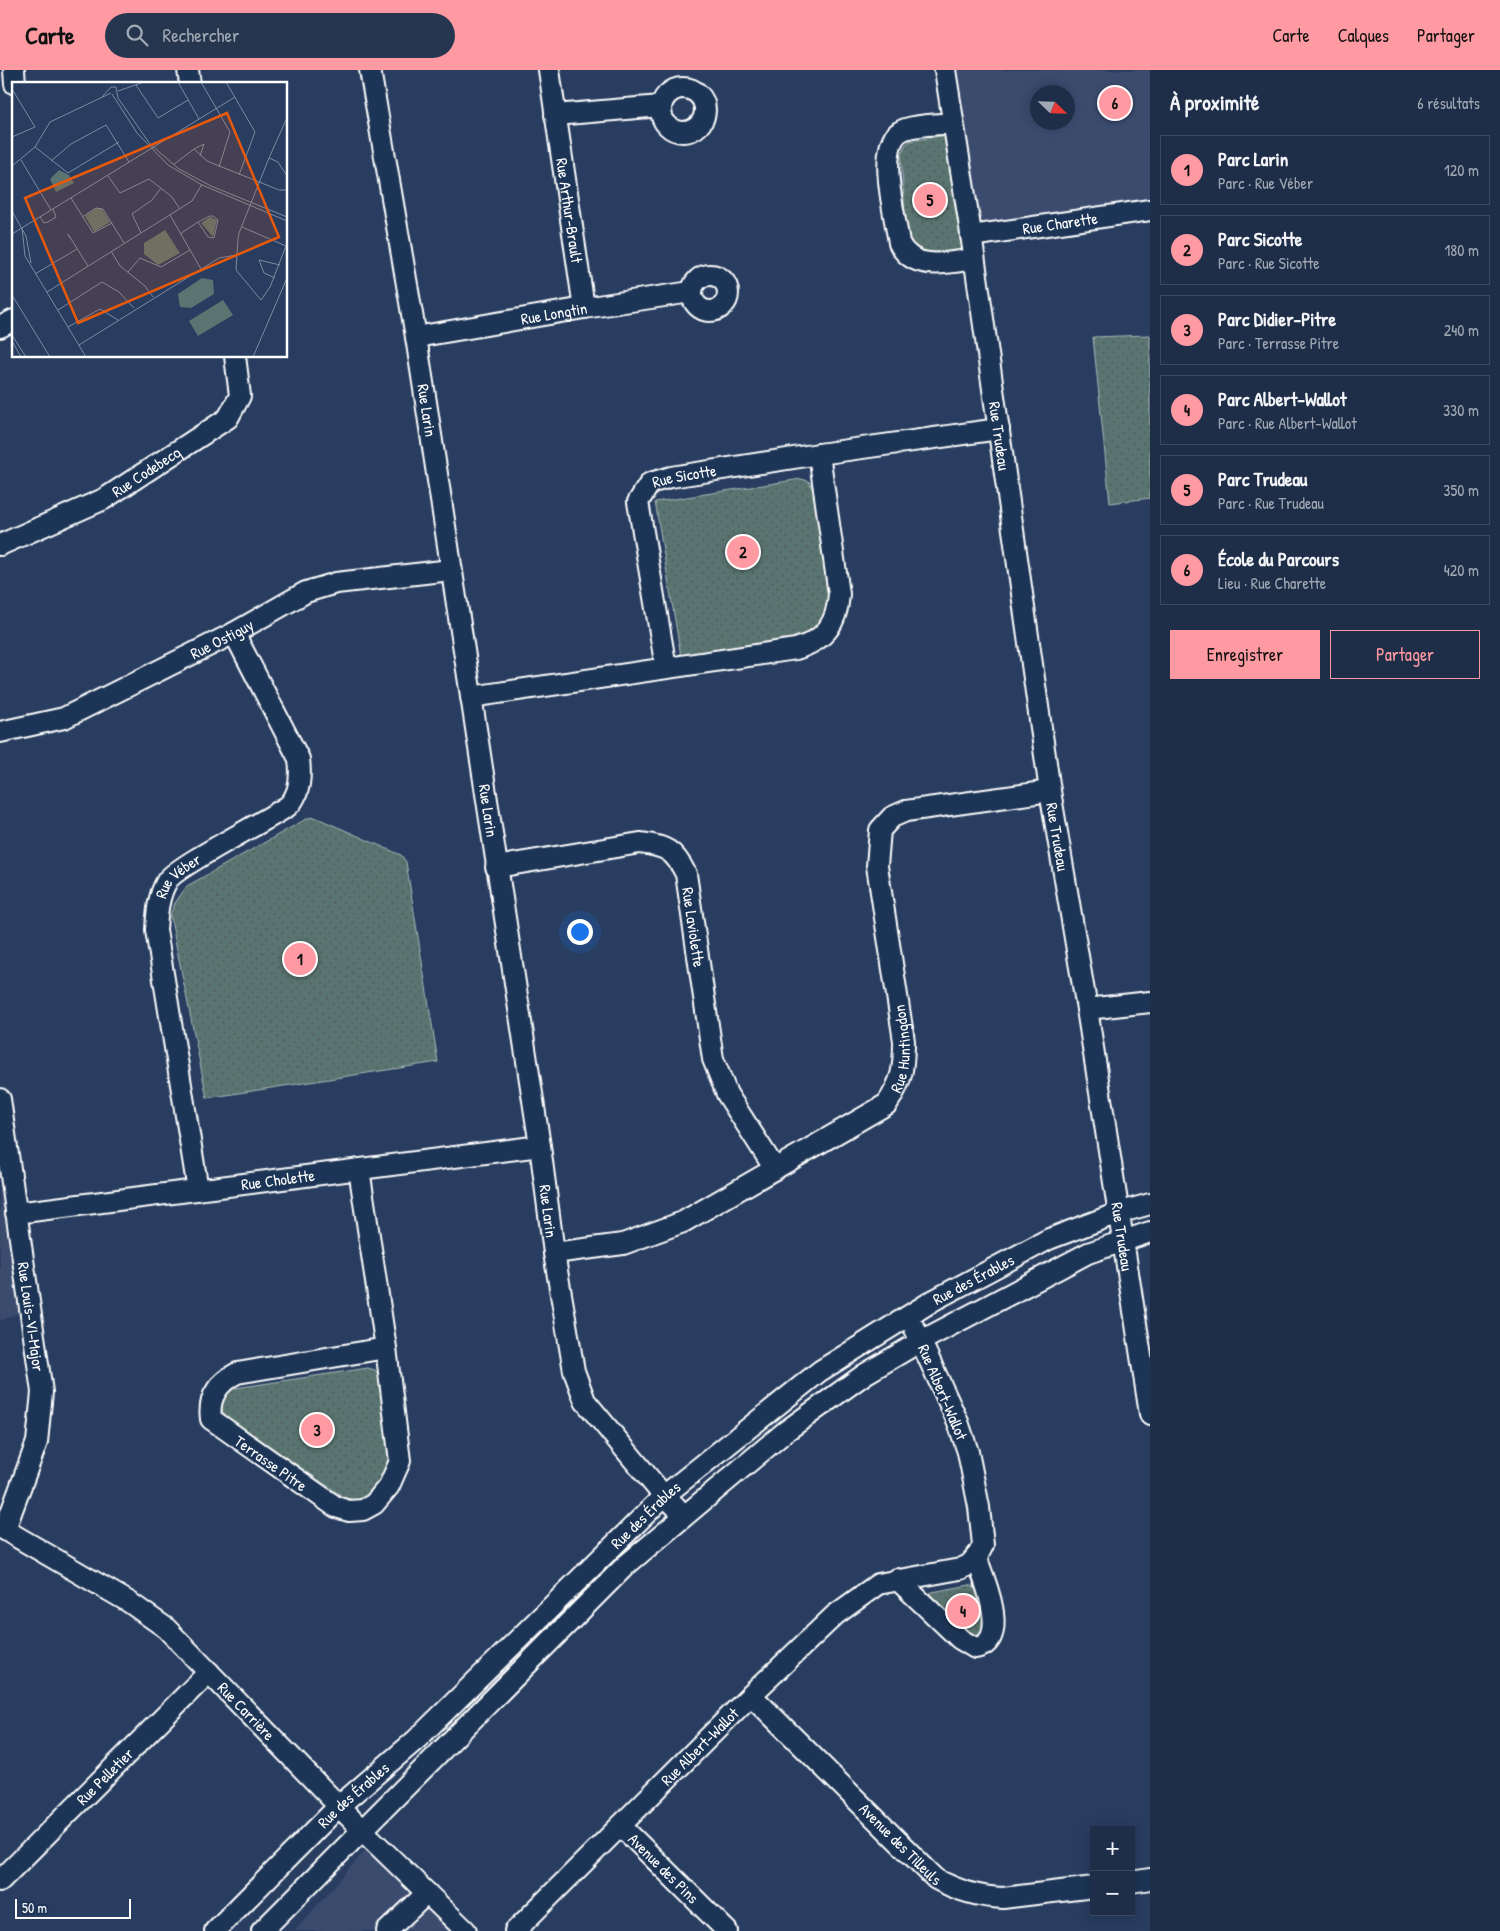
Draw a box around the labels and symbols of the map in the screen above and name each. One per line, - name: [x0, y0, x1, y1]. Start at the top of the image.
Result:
- inset map: [12, 82, 288, 358]
- pin: 6: [1099, 84, 1131, 122]
- north arrow: [1030, 85, 1075, 130]
- street label: Rue Arthur-Brault: [551, 157, 588, 265]
- pin: 5: [914, 181, 946, 219]
- street label: Rue Charette: [1021, 207, 1100, 239]
- street label: Rue Longtin: [519, 297, 589, 330]
- street label: Rue Larin: [412, 382, 442, 438]
- street label: Rue Trudeau: [984, 400, 1015, 472]
- street label: Rue Codebecq: [107, 441, 185, 502]
- street label: Rue Sicotte: [650, 459, 718, 493]
- pin: 2: [727, 533, 759, 571]
- street label: Rue Ostiguy: [186, 613, 257, 664]
- street label: Rue Larin: [474, 783, 503, 838]
- street label: Rue Trudeau: [1041, 801, 1074, 873]
- street label: Rue Véber: [150, 848, 205, 901]
- street label: Rue Laviolette: [677, 886, 711, 969]
- your location: [567, 919, 593, 945]
- pin: 1: [284, 940, 316, 978]
- street label: Rue Huntingdon: [885, 1003, 915, 1096]
- street label: Rue Cholette: [240, 1164, 316, 1195]
- street label: Rue Larin: [534, 1183, 563, 1239]
- street label: Rue Trudeau: [1106, 1201, 1139, 1273]
- street label: Rue des Érables: [929, 1249, 1018, 1310]
- street label: Rue Louis-VI-Major: [13, 1261, 50, 1373]
- street label: Rue Albert-Wallot: [913, 1341, 973, 1444]
- pin: 3: [301, 1411, 333, 1449]
- street label: Terrasse Pitre: [230, 1430, 312, 1496]
- street label: Rue des Érables: [606, 1476, 685, 1554]
- pin: 4: [947, 1592, 979, 1630]
- street label: Rue Carrière: [213, 1677, 280, 1745]
- street label: Rue Albert-Wallot: [656, 1702, 744, 1790]
- street label: Rue Pelletier: [71, 1743, 138, 1810]
- street label: Rue des Érables: [312, 1757, 394, 1833]
- street label: Avenue des Tilleuls: [855, 1798, 945, 1891]
- street label: Avenue des Pins: [623, 1828, 704, 1908]
- scale bar: [15, 1896, 131, 1919]

